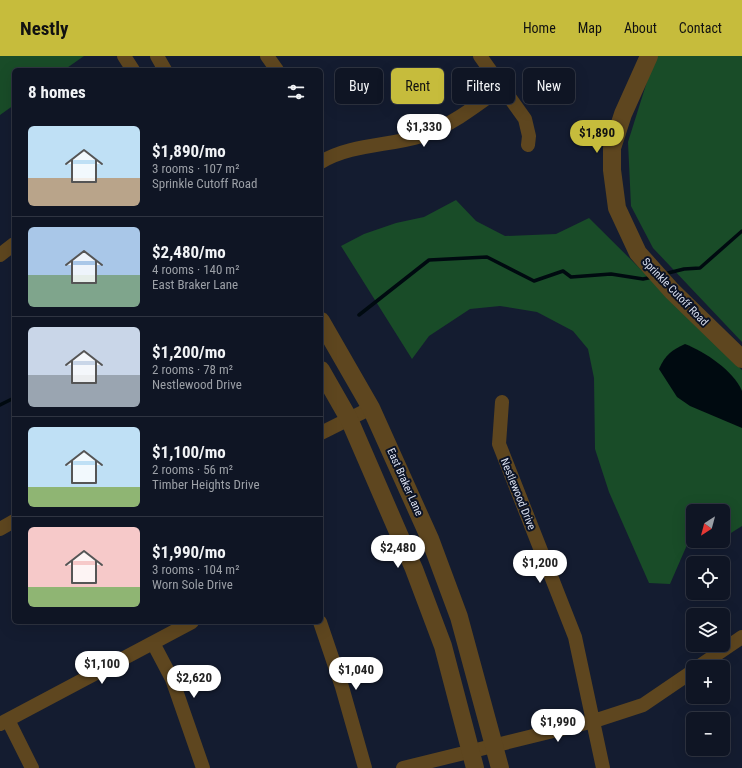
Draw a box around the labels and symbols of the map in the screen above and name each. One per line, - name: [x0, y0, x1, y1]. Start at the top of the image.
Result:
- pin: $1,330: [391, 114, 457, 148]
- pin: $1,890: [564, 120, 630, 154]
- street label: Sprinkle Cutoff Road: [639, 255, 711, 329]
- street label: East Braker Lane: [384, 446, 426, 518]
- street label: Nestlewood Drive: [498, 456, 538, 532]
- north arrow: [686, 504, 730, 548]
- pin: $2,480: [365, 535, 431, 569]
- pin: $1,200: [507, 550, 573, 584]
- pin: $1,100: [69, 651, 135, 685]
- pin: $1,040: [323, 657, 389, 691]
- pin: $2,620: [161, 665, 227, 699]
- pin: $1,990: [525, 709, 591, 743]

